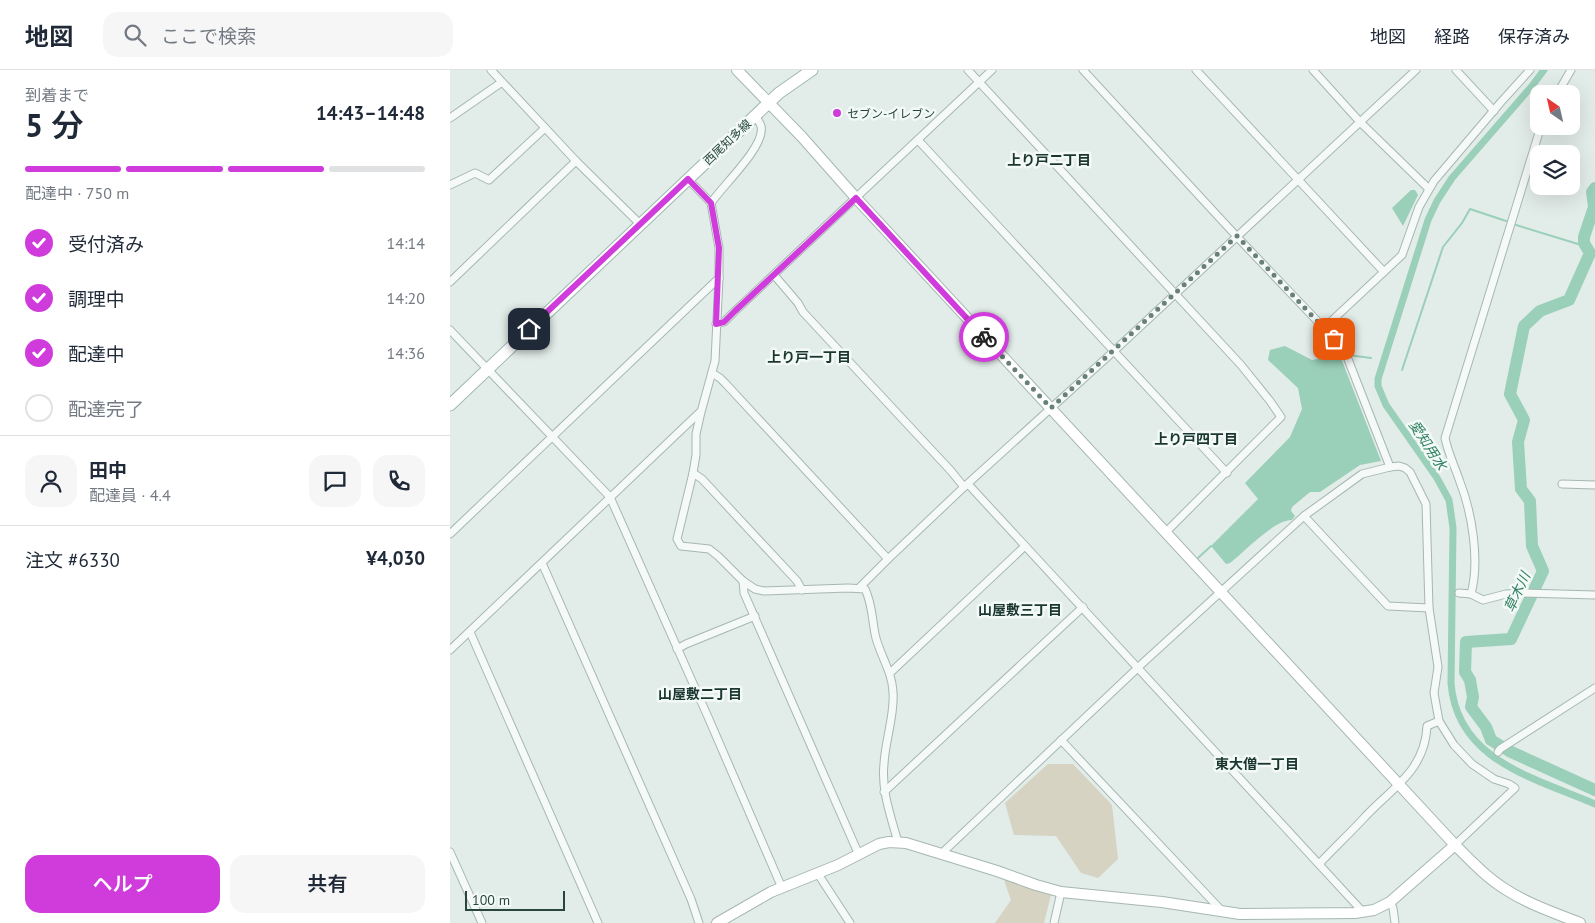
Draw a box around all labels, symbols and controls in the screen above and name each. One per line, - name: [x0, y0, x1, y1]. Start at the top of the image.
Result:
- search box: [103, 12, 453, 57]
- text: 地図: [25, 21, 73, 52]
- icon: search: [121, 21, 149, 49]
- text: ここで検索: [161, 24, 256, 48]
- text: 地図: [1370, 25, 1406, 48]
- text: 経路: [1434, 25, 1470, 48]
- text: 保存済み: [1498, 25, 1570, 48]
- text: 到着まで: [25, 85, 89, 105]
- north arrow: [1530, 85, 1580, 135]
- map controls: [1530, 85, 1580, 195]
- text: 14:43–14:48: [316, 101, 425, 125]
- text: 5 分: [25, 104, 83, 146]
- place label: セブン-イレブン: [847, 106, 935, 121]
- marker: セブン-イレブン: [831, 107, 843, 119]
- street label: 西尾知多線: [700, 116, 754, 168]
- button: layers: [1530, 145, 1580, 195]
- district label: 上り戸二丁目: [1007, 151, 1091, 169]
- text: 配達中 · 750 m: [25, 183, 129, 203]
- icon: check: [25, 229, 53, 257]
- text: 受付済み: [68, 232, 144, 256]
- text: 14:14: [387, 233, 425, 253]
- icon: check: [25, 284, 53, 312]
- text: 調理中: [68, 287, 125, 311]
- text: 14:20: [387, 288, 425, 308]
- pin: [508, 308, 550, 350]
- courier: [959, 312, 1009, 362]
- icon: home: [515, 315, 543, 343]
- pin: [1313, 318, 1355, 360]
- icon: bike: [970, 323, 998, 351]
- icon: bag: [1320, 325, 1348, 353]
- icon: check: [25, 339, 53, 367]
- text: 配達中: [68, 342, 125, 366]
- text: 14:36: [387, 343, 425, 363]
- district label: 上り戸一丁目: [767, 348, 851, 366]
- text: 配達完了: [68, 397, 144, 421]
- water label: 愛知用水: [1405, 417, 1452, 475]
- district label: 上り戸四丁目: [1154, 430, 1238, 448]
- button: person: [25, 455, 77, 507]
- button: chat: [309, 455, 361, 507]
- button: phone: [373, 455, 425, 507]
- text: 田中: [89, 458, 127, 482]
- text: 配達員 · 4.4: [89, 485, 171, 505]
- text: ¥4,030: [366, 546, 425, 570]
- text: 注文 #6330: [25, 548, 120, 572]
- water label: 草木川: [1500, 567, 1535, 615]
- district label: 山屋敷三丁目: [978, 601, 1062, 619]
- district label: 山屋敷二丁目: [658, 685, 742, 703]
- district label: 東大僧一丁目: [1215, 755, 1299, 773]
- button: ヘルプ: [25, 855, 220, 913]
- button: 共有: [230, 855, 425, 913]
- scale bar: [465, 888, 565, 911]
- text: 100 m: [472, 891, 510, 909]

